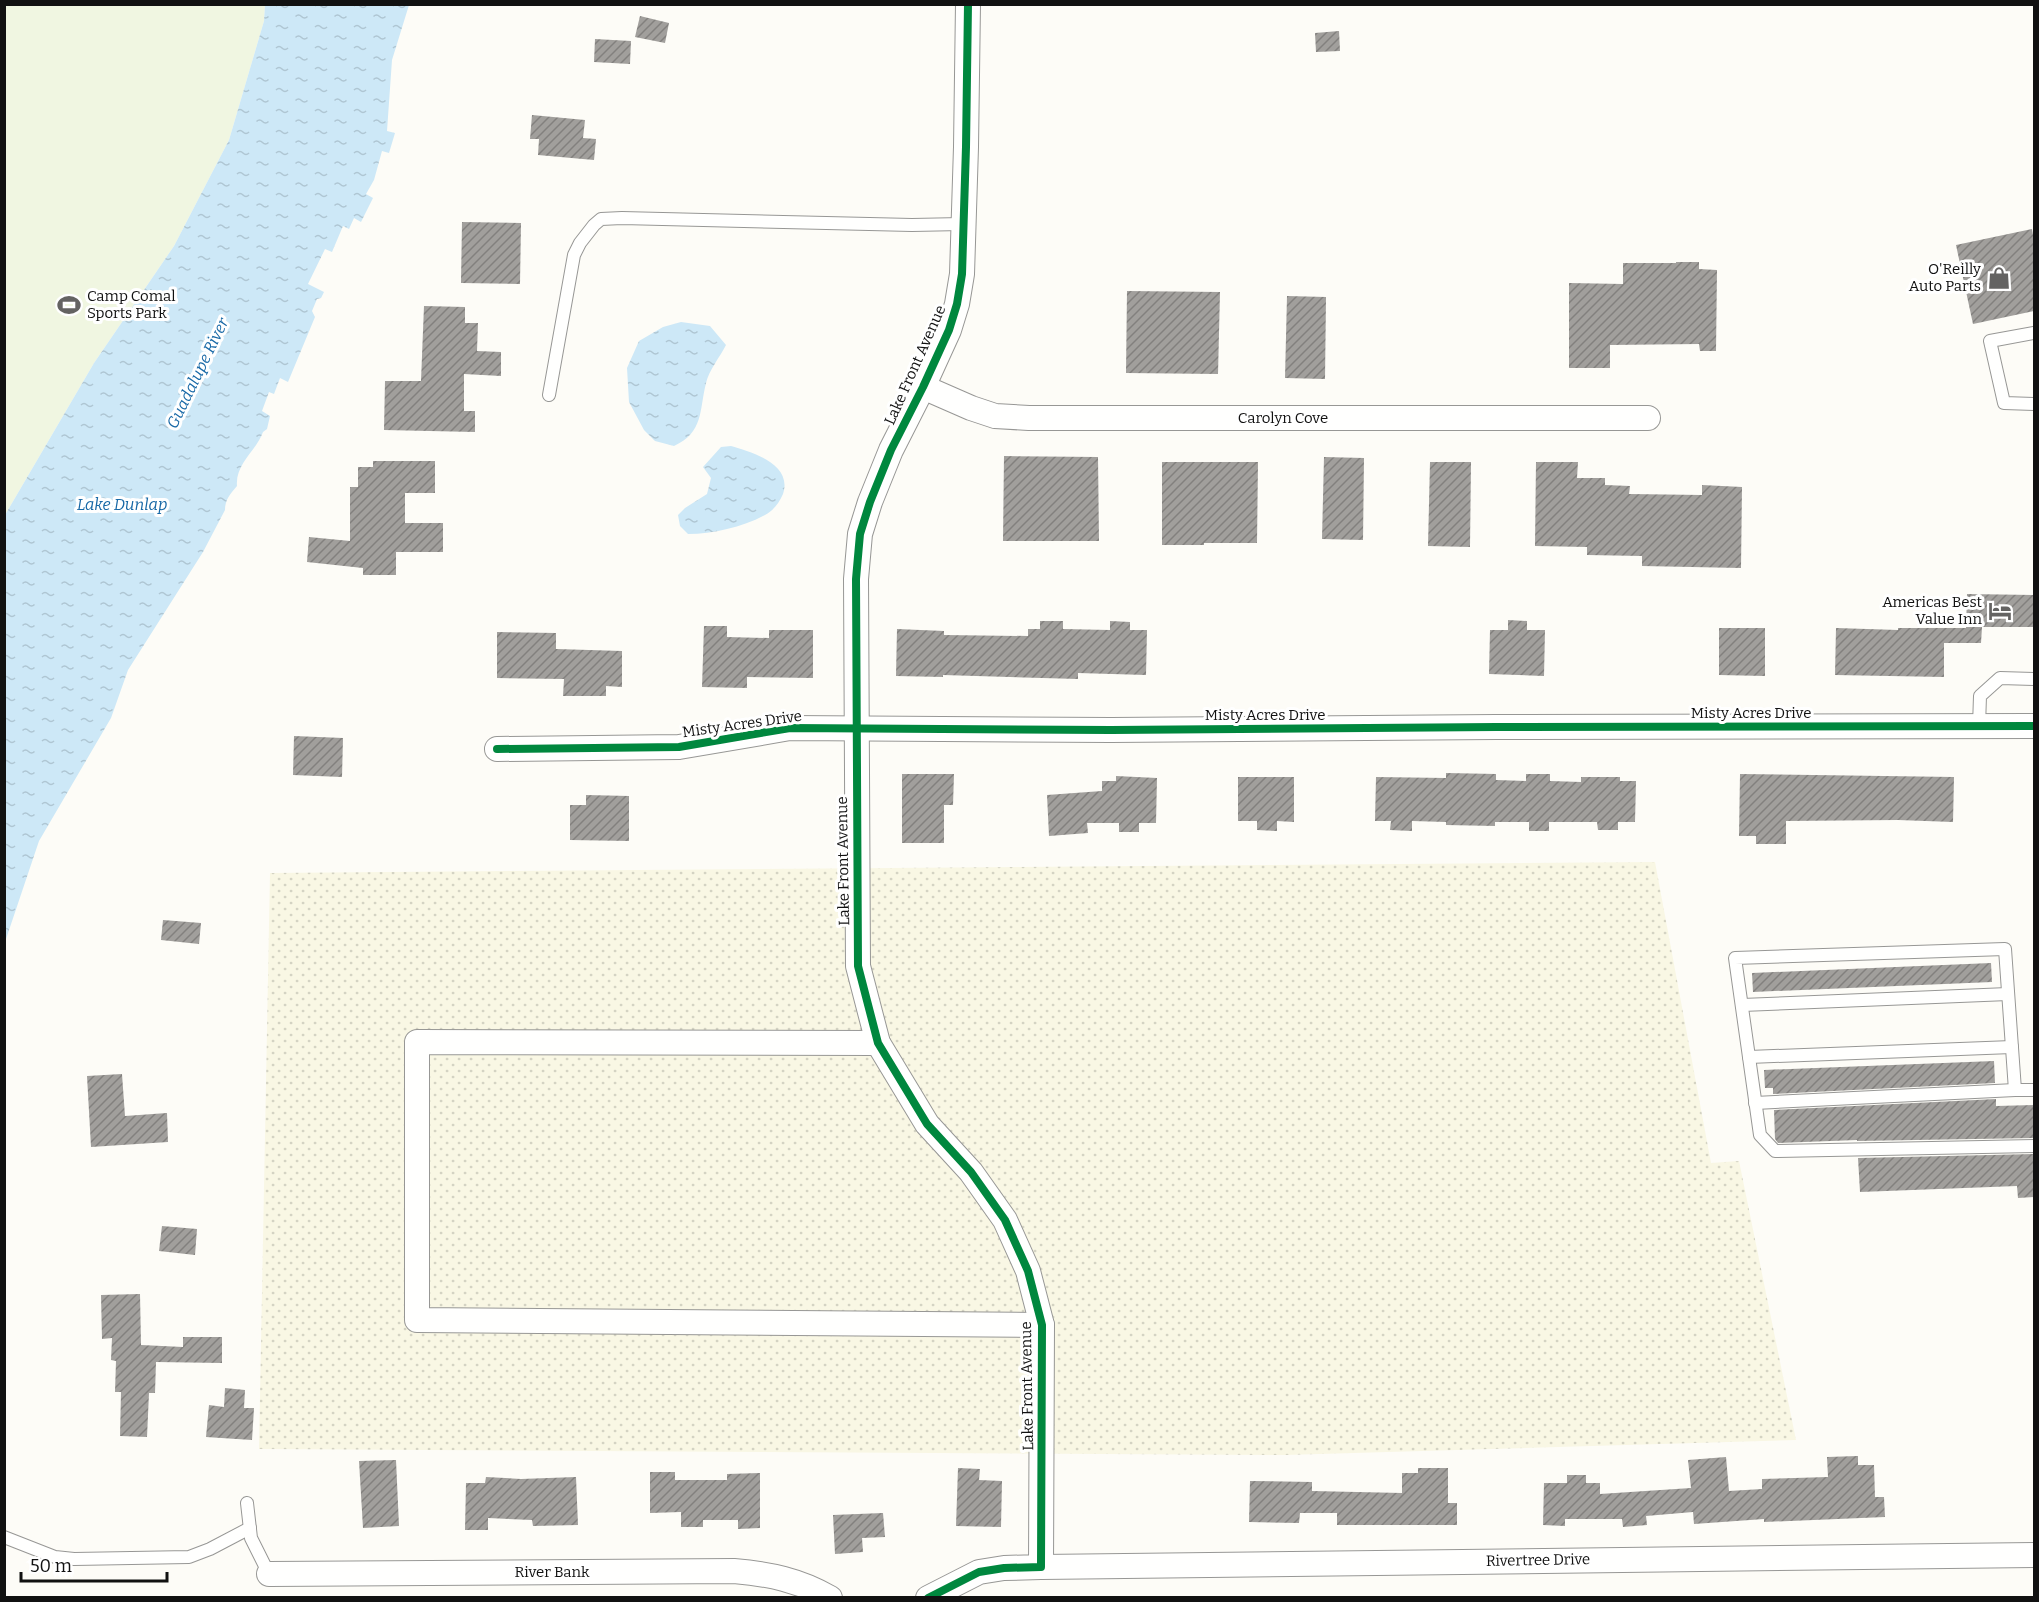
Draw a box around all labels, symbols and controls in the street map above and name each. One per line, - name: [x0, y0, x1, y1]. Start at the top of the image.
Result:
- place label: O'Reilly Auto Parts: [1909, 260, 1981, 295]
- shop icon: O'Reilly Auto Parts: [1986, 265, 2012, 291]
- place label: Camp Comal Sports Park: [87, 287, 176, 322]
- sports icon: Camp Comal Sports Park: [56, 292, 82, 318]
- street label: Lake Front Avenue: [880, 302, 950, 428]
- water label: Guadalupe River: [163, 314, 233, 431]
- street label: Carolyn Cove: [1238, 409, 1328, 427]
- water label: Lake Dunlap: [77, 495, 167, 514]
- place label: Americas Best Value Inn: [1882, 593, 1983, 628]
- hotel icon: Americas Best Value Inn: [1987, 598, 2013, 624]
- street label: Misty Acres Drive: [1691, 704, 1811, 722]
- street label: Misty Acres Drive: [1205, 706, 1325, 724]
- street label: Misty Acres Drive: [681, 707, 803, 741]
- street label: Lake Front Avenue: [833, 796, 853, 926]
- street label: Lake Front Avenue: [1017, 1321, 1037, 1451]
- scale bar: [21, 1545, 166, 1583]
- street label: Rivertree Drive: [1486, 1550, 1590, 1570]
- text: 50 m: [30, 1555, 72, 1577]
- street label: River Bank: [515, 1563, 590, 1581]

